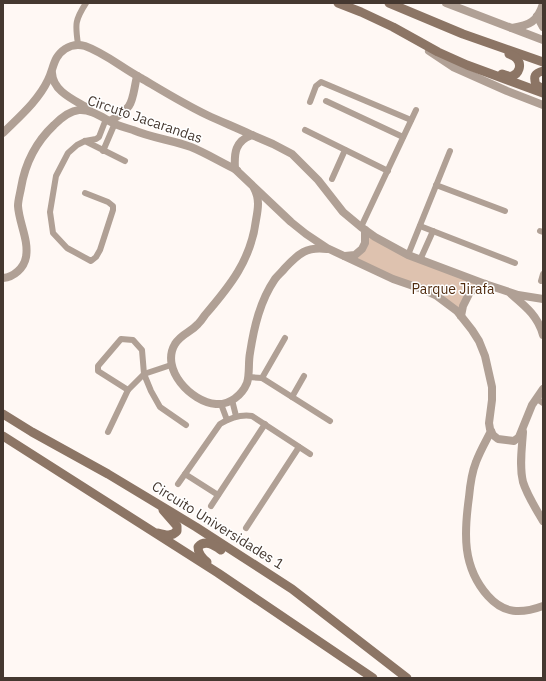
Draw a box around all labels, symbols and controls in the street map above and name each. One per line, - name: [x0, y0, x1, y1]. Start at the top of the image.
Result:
- street label: Circuto Jacarandas: [85, 91, 205, 147]
- park label: Parque Jirafa: [411, 280, 495, 298]
- street label: Circuito Universidades 1: [149, 477, 287, 573]

